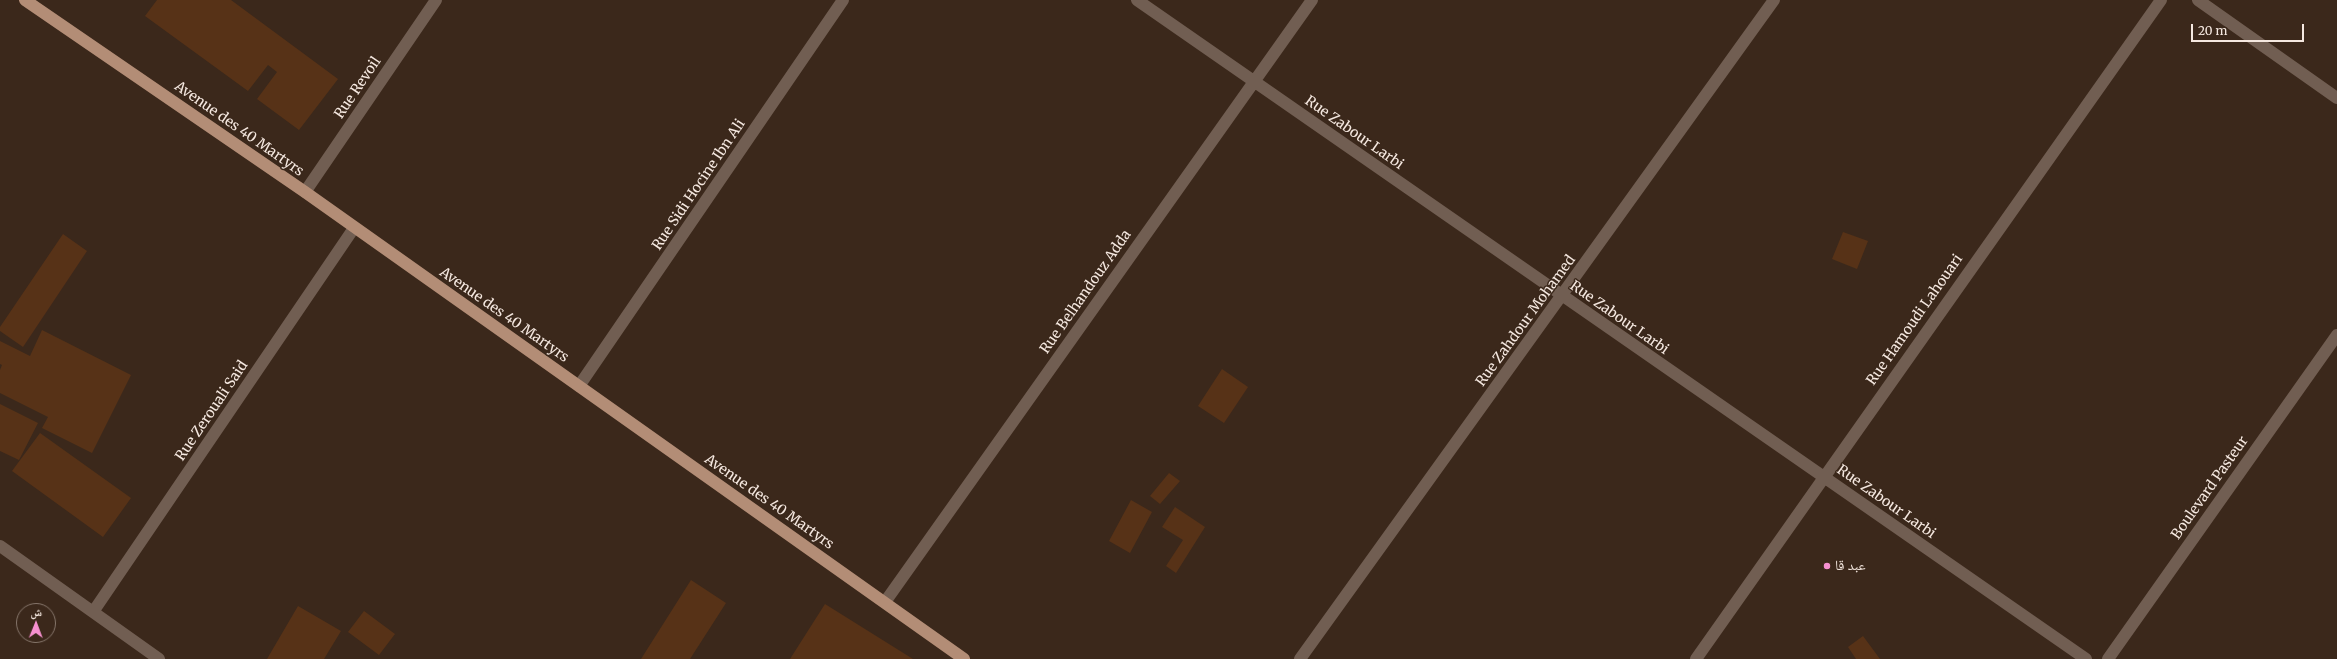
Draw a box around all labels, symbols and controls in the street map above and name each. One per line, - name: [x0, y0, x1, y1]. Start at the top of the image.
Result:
- scale bar: [2193, 16, 2306, 42]
- text: 20 m: [2198, 23, 2227, 38]
- street label: Rue Revoil: [331, 54, 385, 122]
- street label: Avenue des 40 Martyrs: [171, 78, 307, 180]
- street label: Rue Zabour Larbi: [1302, 93, 1406, 173]
- street label: Rue Sidi Hocine Ibn Ali: [649, 116, 749, 254]
- street label: Rue Belhandouz Adda: [1037, 227, 1135, 357]
- street label: Rue Hamoudi Lahouari: [1863, 251, 1967, 389]
- street label: Rue Zahdour Mohamed: [1473, 252, 1579, 390]
- street label: Avenue des 40 Martyrs: [436, 264, 572, 366]
- street label: Rue Zabour Larbi: [1567, 278, 1671, 358]
- street label: Rue Zerouali Said: [172, 358, 252, 464]
- street label: Boulevard Pasteur: [2168, 433, 2252, 543]
- street label: Avenue des 40 Martyrs: [701, 451, 837, 553]
- street label: Rue Zabour Larbi: [1834, 462, 1938, 542]
- place label: عبد قا: [1835, 558, 1866, 574]
- marker: عبد قا: [1822, 561, 1832, 571]
- north arrow: [16, 603, 56, 643]
- text: ش: [30, 605, 42, 619]

